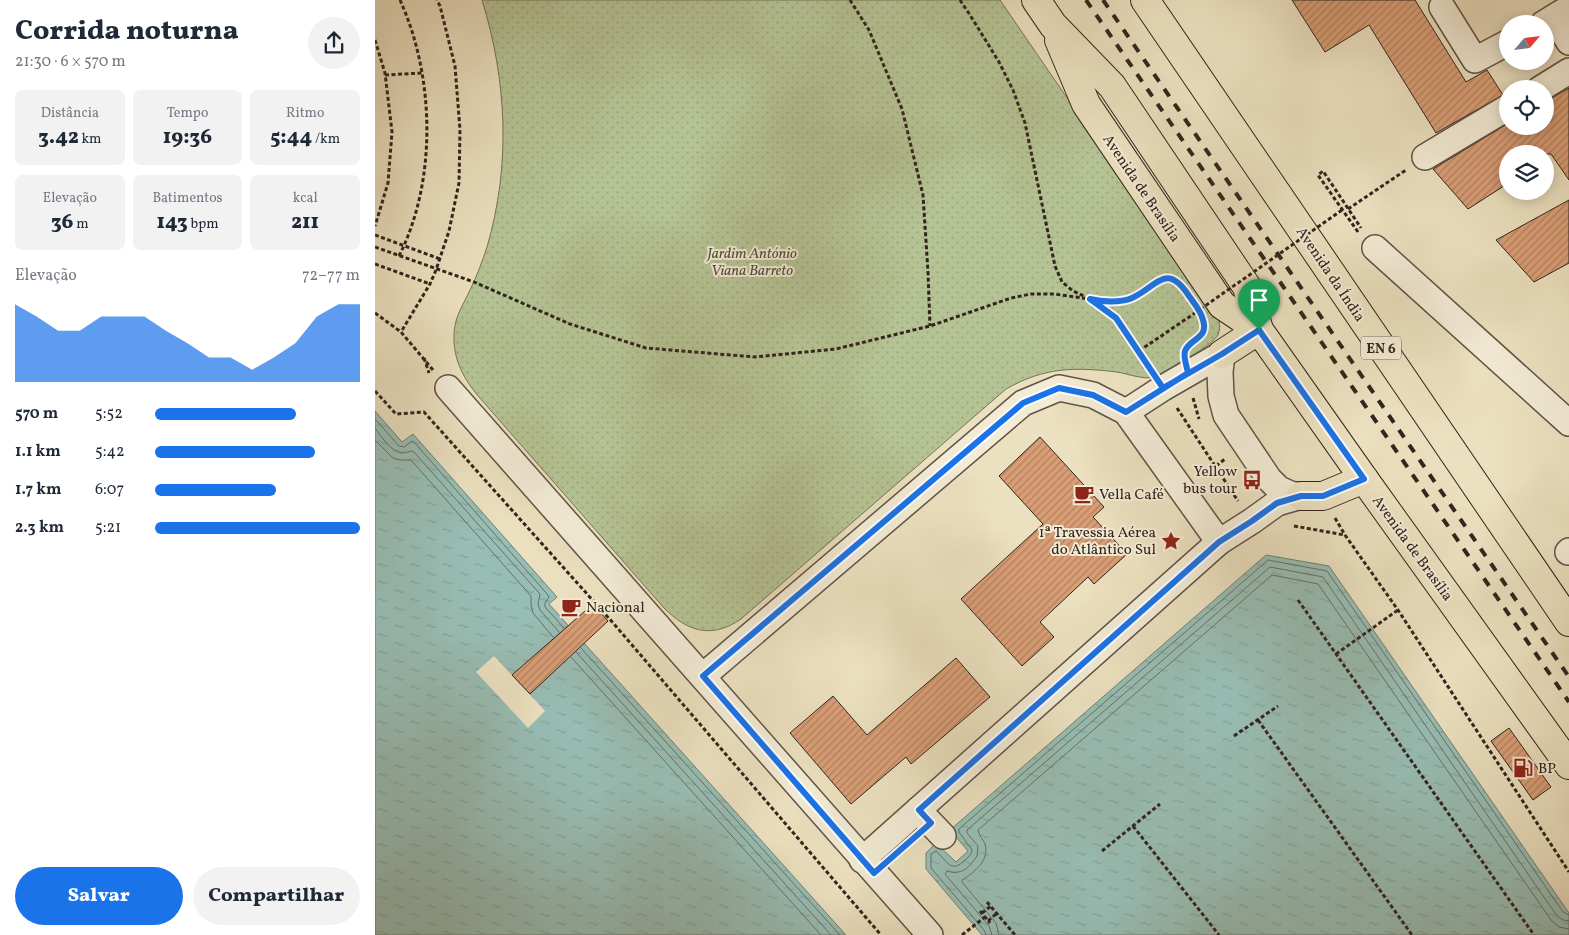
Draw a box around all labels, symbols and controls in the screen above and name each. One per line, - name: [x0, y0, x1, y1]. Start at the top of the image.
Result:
- text: Corrida noturna: [15, 12, 239, 51]
- north arrow: [1499, 15, 1554, 70]
- map controls: [1499, 15, 1554, 200]
- button: share: [308, 17, 360, 69]
- text: 21:30 · 6 × 570 m: [15, 51, 126, 73]
- button: locate: [1499, 80, 1554, 135]
- text: Distância: [41, 104, 99, 123]
- text: Tempo: [167, 104, 208, 123]
- text: Ritmo: [286, 104, 324, 123]
- text: 3.42: [38, 123, 79, 152]
- text: 19:36: [163, 123, 212, 152]
- text: 5:44: [270, 123, 312, 152]
- text: km: [79, 130, 102, 149]
- text: /km: [312, 130, 340, 149]
- street label: Avenida de Brasília: [1097, 131, 1185, 247]
- button: layers: [1499, 145, 1554, 200]
- text: Elevação: [43, 189, 97, 208]
- text: Batimentos: [152, 189, 223, 208]
- text: kcal: [293, 189, 318, 208]
- text: 36: [51, 208, 74, 237]
- text: 143: [156, 208, 188, 237]
- text: 211: [291, 208, 319, 237]
- text: m: [74, 215, 89, 234]
- text: bpm: [188, 215, 219, 234]
- street label: Avenida da Índia: [1290, 223, 1369, 327]
- park label: Jardim António Viana Barreto: [705, 244, 797, 282]
- text: Elevação: [15, 265, 77, 287]
- text: 72–77 m: [302, 265, 360, 287]
- pin: [1238, 279, 1280, 330]
- icon: arrive: [1245, 286, 1273, 314]
- road number: EN 6: [1361, 336, 1401, 359]
- text: 570 m: [15, 403, 58, 425]
- text: 5:52: [95, 403, 123, 425]
- text: 1.1 km: [15, 441, 61, 463]
- text: 5:42: [95, 441, 125, 463]
- place label: Yellow bus tour: [1183, 462, 1237, 500]
- bus stop icon: Yellow bus tour: [1241, 469, 1263, 491]
- text: 1.7 km: [15, 479, 62, 501]
- text: 6:07: [95, 479, 124, 501]
- cafe icon: Vella Café: [1073, 483, 1095, 505]
- place label: Vella Café: [1099, 485, 1164, 506]
- street label: Avenida de Brasília: [1366, 492, 1457, 606]
- text: 2.3 km: [15, 517, 64, 539]
- text: 5:21: [95, 517, 121, 539]
- place label: 1ª Travessia Aérea do Atlântico Sul: [1039, 523, 1156, 561]
- place icon: 1ª Travessia Aérea do Atlântico Sul: [1160, 530, 1182, 552]
- cafe icon: Nacional: [560, 596, 582, 618]
- place label: Nacional: [586, 598, 645, 619]
- fuel station icon: BP: [1512, 757, 1534, 779]
- place label: BP: [1538, 759, 1556, 780]
- button: Salvar: [15, 867, 183, 925]
- button: Compartilhar: [193, 867, 360, 925]

